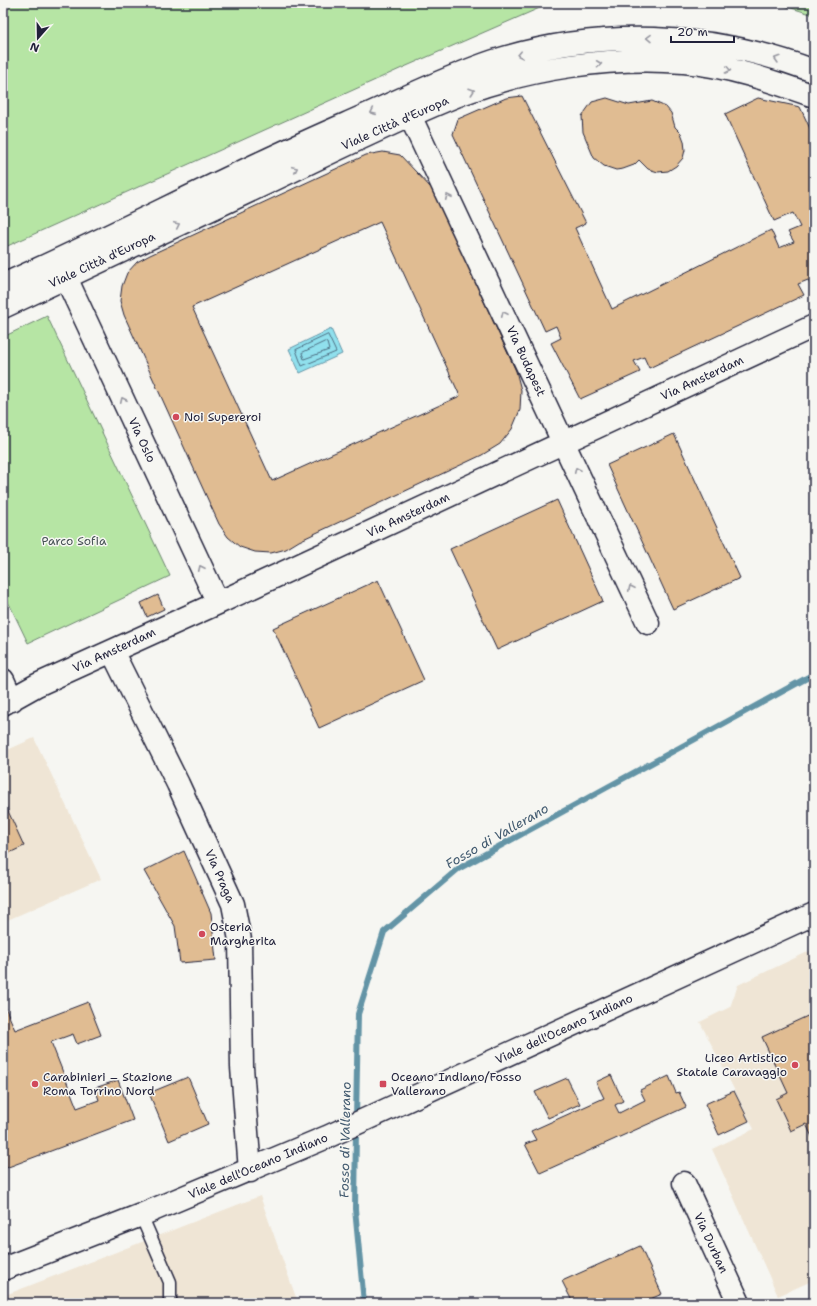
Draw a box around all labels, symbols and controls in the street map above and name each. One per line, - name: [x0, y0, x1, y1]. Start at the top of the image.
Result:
- north arrow: [18, 18, 58, 58]
- scale bar: [671, 18, 734, 44]
- text: 20 m: [677, 24, 708, 40]
- one-way arrow: [646, 34, 652, 42]
- text: N: [28, 38, 41, 55]
- one-way arrow: [517, 50, 523, 58]
- one-way arrow: [774, 55, 780, 63]
- one-way arrow: [596, 60, 602, 69]
- one-way arrow: [725, 65, 731, 74]
- one-way arrow: [468, 87, 475, 95]
- street label: Viale Città d'Europa: [339, 92, 452, 154]
- one-way arrow: [370, 107, 378, 115]
- one-way arrow: [291, 166, 298, 174]
- one-way arrow: [445, 193, 453, 201]
- one-way arrow: [173, 222, 181, 230]
- street label: Viale Città d'Europa: [46, 228, 158, 292]
- one-way arrow: [501, 311, 509, 318]
- street label: Via Budapest: [503, 323, 549, 399]
- street label: Via Amsterdam: [658, 352, 746, 404]
- one-way arrow: [120, 396, 128, 404]
- place label: Noi Supereroi: [184, 409, 261, 425]
- marker: Noi Supereroi: [171, 412, 181, 422]
- street label: Via Oslo: [125, 415, 159, 465]
- one-way arrow: [574, 467, 582, 474]
- street label: Via Amsterdam: [364, 489, 452, 541]
- park label: Parco Sofia: [42, 533, 107, 549]
- one-way arrow: [198, 565, 206, 573]
- one-way arrow: [628, 585, 636, 592]
- street label: Via Amsterdam: [70, 624, 158, 676]
- water label: Fosso di Vallerano: [442, 799, 552, 872]
- street label: Via Praga: [201, 847, 239, 906]
- place label: Osteria Margherita: [210, 919, 277, 949]
- marker: Osteria Margherita: [197, 929, 207, 939]
- street label: Viale dell'Oceano Indiano: [493, 990, 635, 1068]
- place label: Liceo Artistico Statale Caravaggio: [677, 1050, 787, 1080]
- marker: Liceo Artistico Statale Caravaggio: [790, 1060, 800, 1070]
- place label: Carabinieri – Stazione Roma Torrino Nord: [43, 1069, 173, 1099]
- place label: Oceano Indiano/Fosso Vallerano: [391, 1069, 521, 1099]
- marker: Carabinieri – Stazione Roma Torrino Nord: [30, 1079, 40, 1089]
- marker: Oceano Indiano/Fosso Vallerano: [378, 1079, 388, 1089]
- water label: Fosso di Vallerano: [335, 1082, 355, 1198]
- street label: Viale dell'Oceano Indiano: [186, 1129, 330, 1203]
- street label: Via Durban: [690, 1210, 732, 1276]

